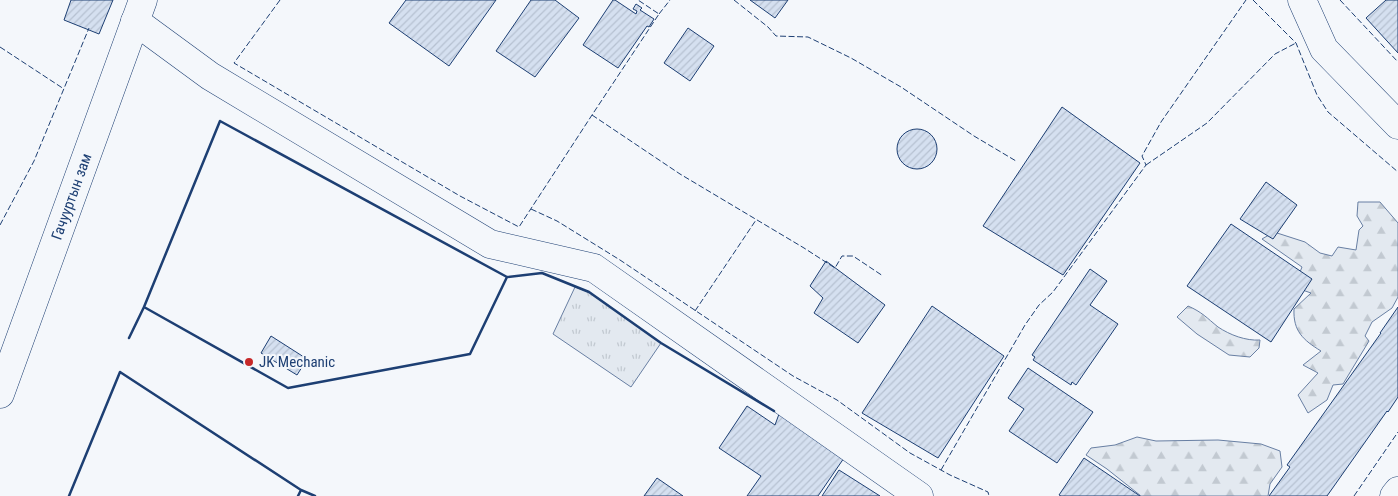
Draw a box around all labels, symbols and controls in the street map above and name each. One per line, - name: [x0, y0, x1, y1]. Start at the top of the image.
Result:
- street label: Гачууртын зам: [48, 151, 96, 242]
- place label: JK Mechanic: [259, 353, 335, 371]
- marker: JK Mechanic: [243, 356, 255, 368]

